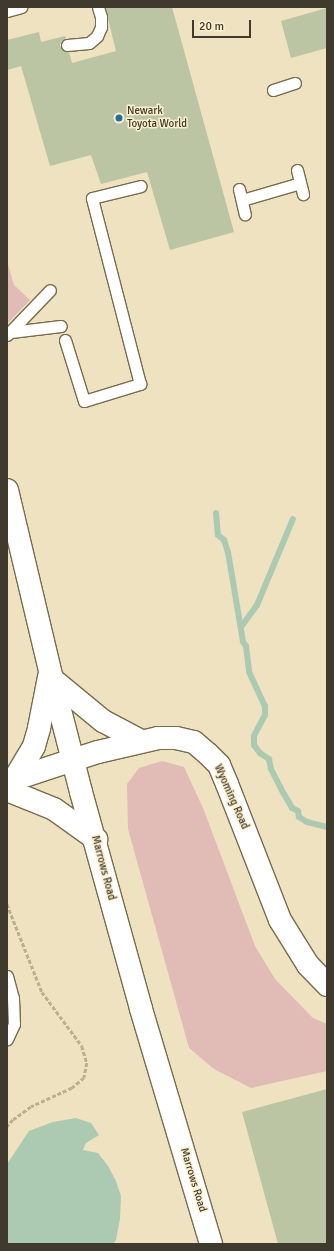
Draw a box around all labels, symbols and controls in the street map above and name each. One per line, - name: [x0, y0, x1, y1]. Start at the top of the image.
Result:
- scale bar: [194, 12, 253, 38]
- text: 20 m: [199, 19, 224, 34]
- place label: Newark Toyota World: [127, 105, 187, 131]
- marker: Newark Toyota World: [114, 113, 124, 123]
- street label: Wyoming Road: [211, 763, 251, 831]
- street label: Marrows Road: [88, 834, 118, 902]
- street label: Marrows Road: [177, 1146, 209, 1214]

